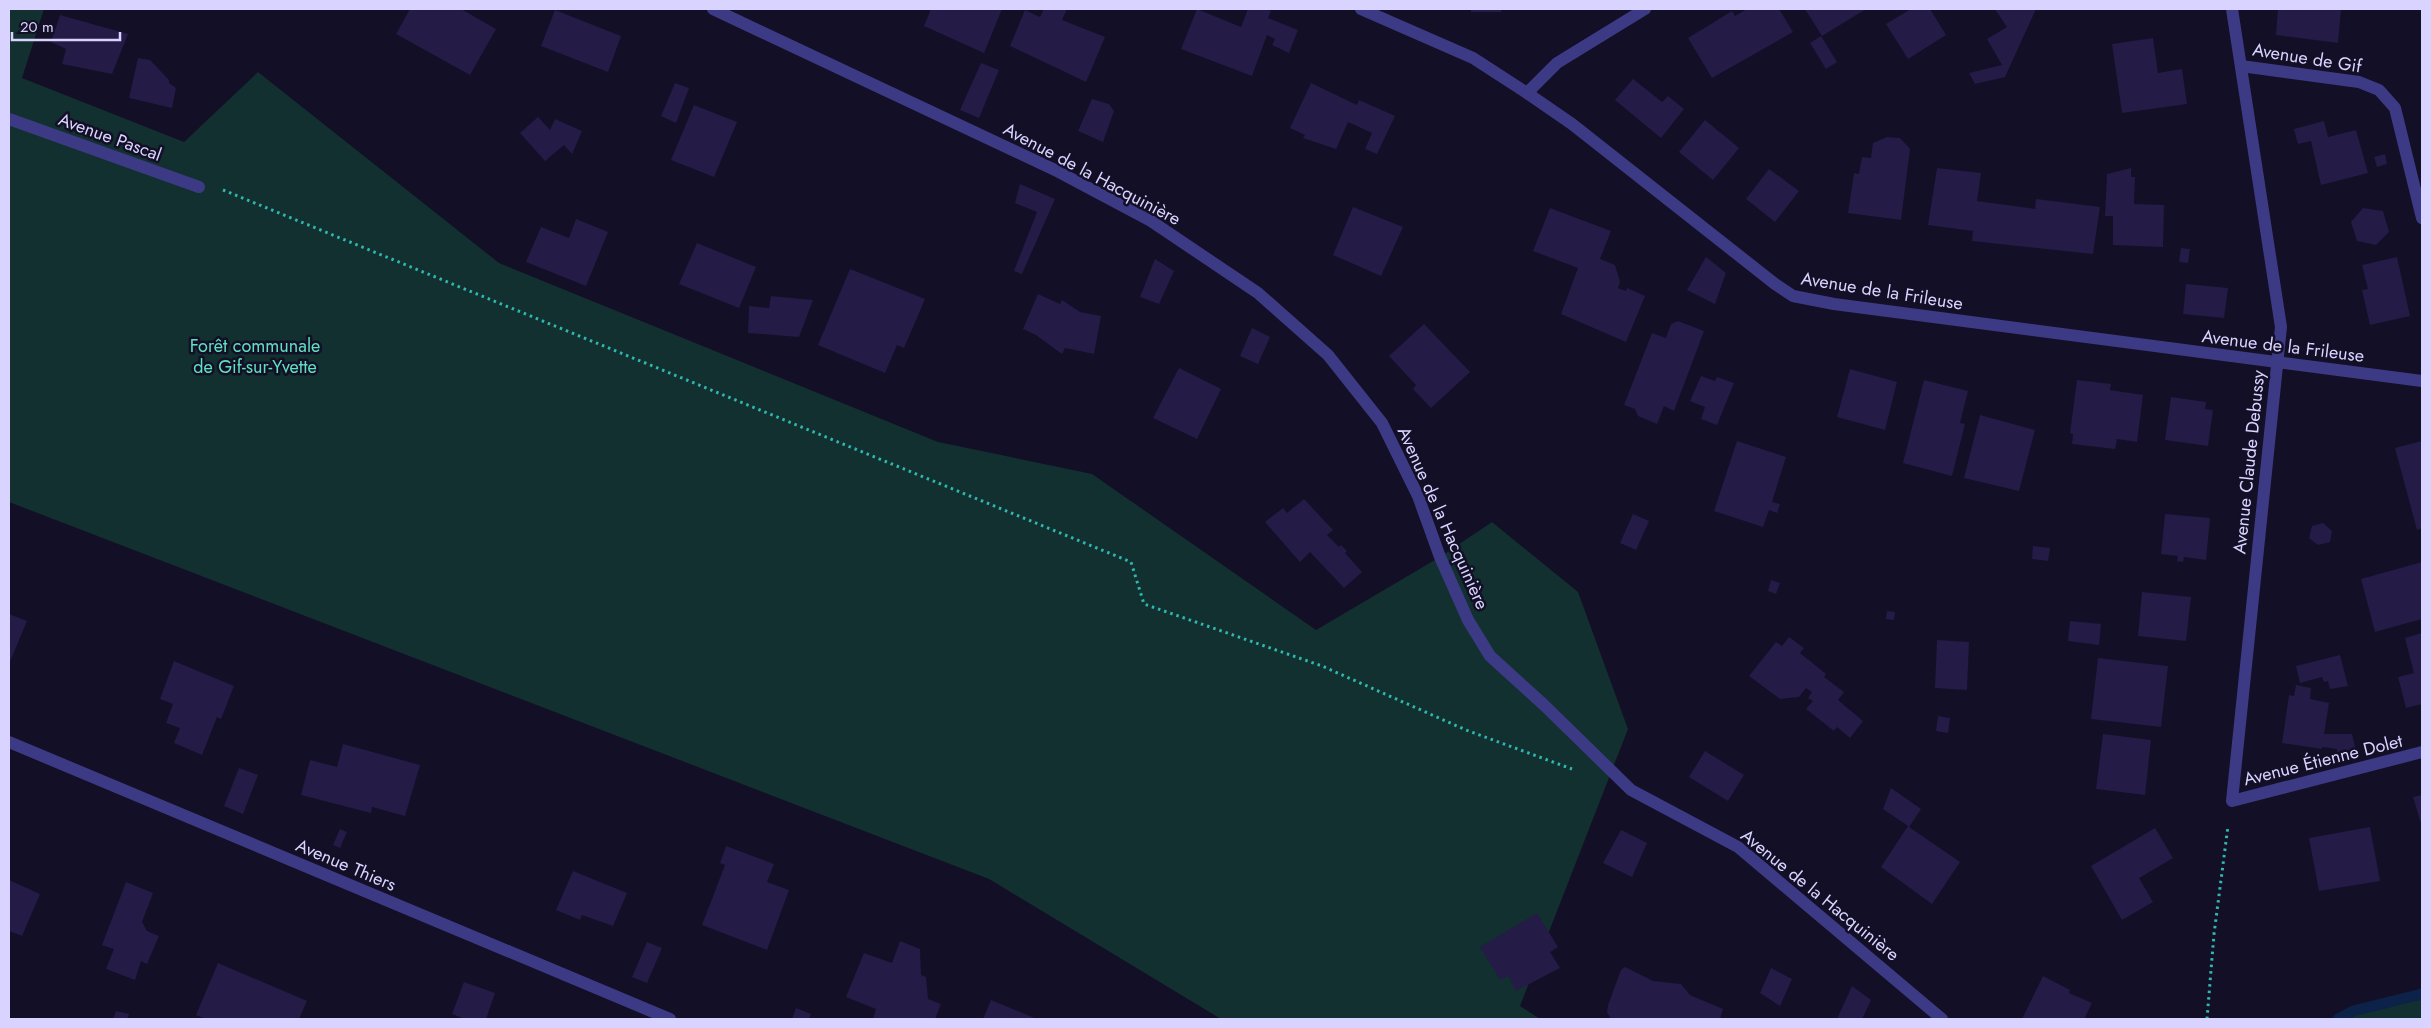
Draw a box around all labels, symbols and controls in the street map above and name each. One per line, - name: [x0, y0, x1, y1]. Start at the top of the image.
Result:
- scale bar: [12, 10, 120, 42]
- text: 20 m: [20, 16, 54, 38]
- street label: Avenue de Gif: [2251, 37, 2364, 80]
- street label: Avenue Pascal: [55, 106, 165, 168]
- street label: Avenue de la Hacquinière: [999, 116, 1185, 232]
- street label: Avenue de la Frileuse: [1799, 265, 1965, 317]
- street label: Avenue de la Frileuse: [2200, 323, 2366, 369]
- park label: Forêt communale de Gif-sur-Yvette: [190, 333, 320, 380]
- street label: Avenue Claude Debussy: [2226, 369, 2272, 555]
- street label: Avenue de la Hacquinière: [1391, 422, 1495, 614]
- street label: Avenue Étienne Dolet: [2241, 728, 2406, 792]
- street label: Avenue de la Hacquinière: [1735, 823, 1905, 967]
- street label: Avenue Thiers: [292, 832, 400, 898]

